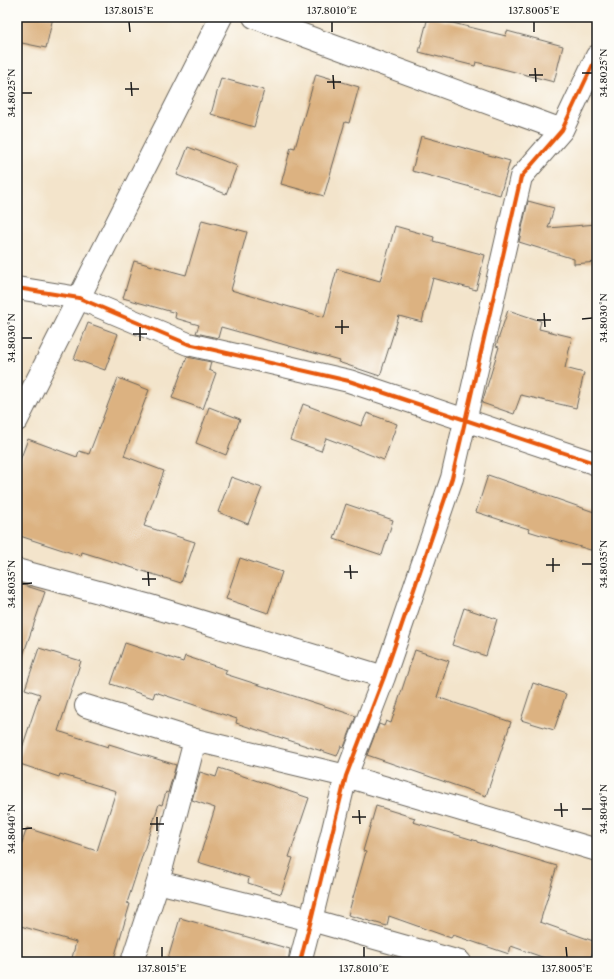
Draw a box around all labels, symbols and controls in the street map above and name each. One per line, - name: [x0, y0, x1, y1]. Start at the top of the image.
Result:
- text: 137.8015°E: [105, 4, 154, 17]
- text: 137.8010°E: [307, 4, 357, 17]
- text: 137.8005°E: [509, 4, 560, 17]
- text: 34.8025°N: [597, 49, 610, 97]
- text: 34.8025°N: [5, 69, 18, 117]
- text: 34.8030°N: [597, 293, 610, 343]
- text: 34.8030°N: [5, 313, 18, 363]
- text: 34.8035°N: [597, 540, 610, 588]
- text: 34.8035°N: [5, 560, 18, 608]
- text: 34.8040°N: [597, 784, 610, 834]
- text: 34.8040°N: [5, 804, 18, 854]
- text: 137.8015°E: [138, 962, 187, 975]
- text: 137.8010°E: [339, 962, 389, 975]
- text: 137.8005°E: [542, 962, 593, 975]

